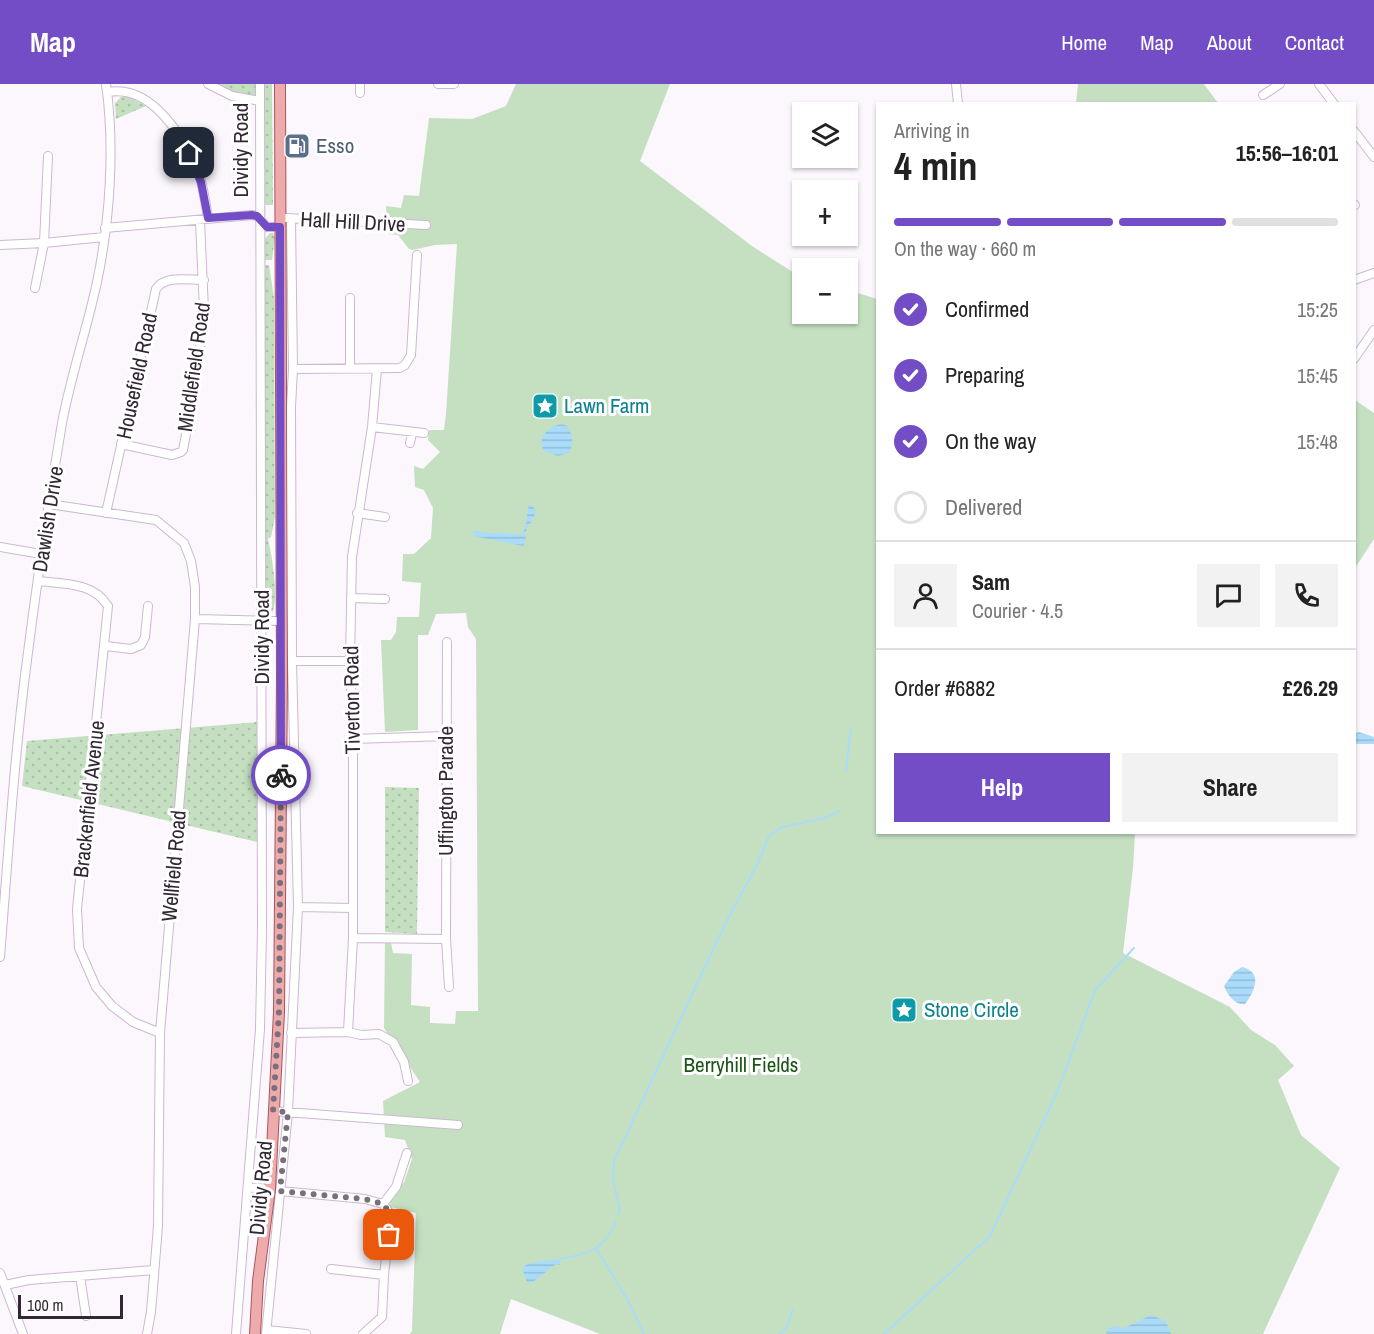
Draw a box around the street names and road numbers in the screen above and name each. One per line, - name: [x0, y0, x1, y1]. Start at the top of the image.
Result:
- street label: Dividy Road: [226, 103, 255, 197]
- street label: Hall Hill Drive: [300, 204, 406, 239]
- street label: Middlefield Road: [170, 300, 217, 433]
- street label: Housefield Road: [109, 310, 164, 442]
- street label: Dawlish Drive: [25, 464, 70, 574]
- street label: Dividy Road: [247, 590, 276, 684]
- street label: Tiverton Road: [336, 645, 367, 755]
- street label: Brackenfield Avenue: [66, 719, 111, 879]
- street label: Uffington Parade: [431, 726, 460, 856]
- street label: Wellfield Road: [154, 809, 193, 923]
- street label: Dividy Road: [242, 1139, 279, 1236]

